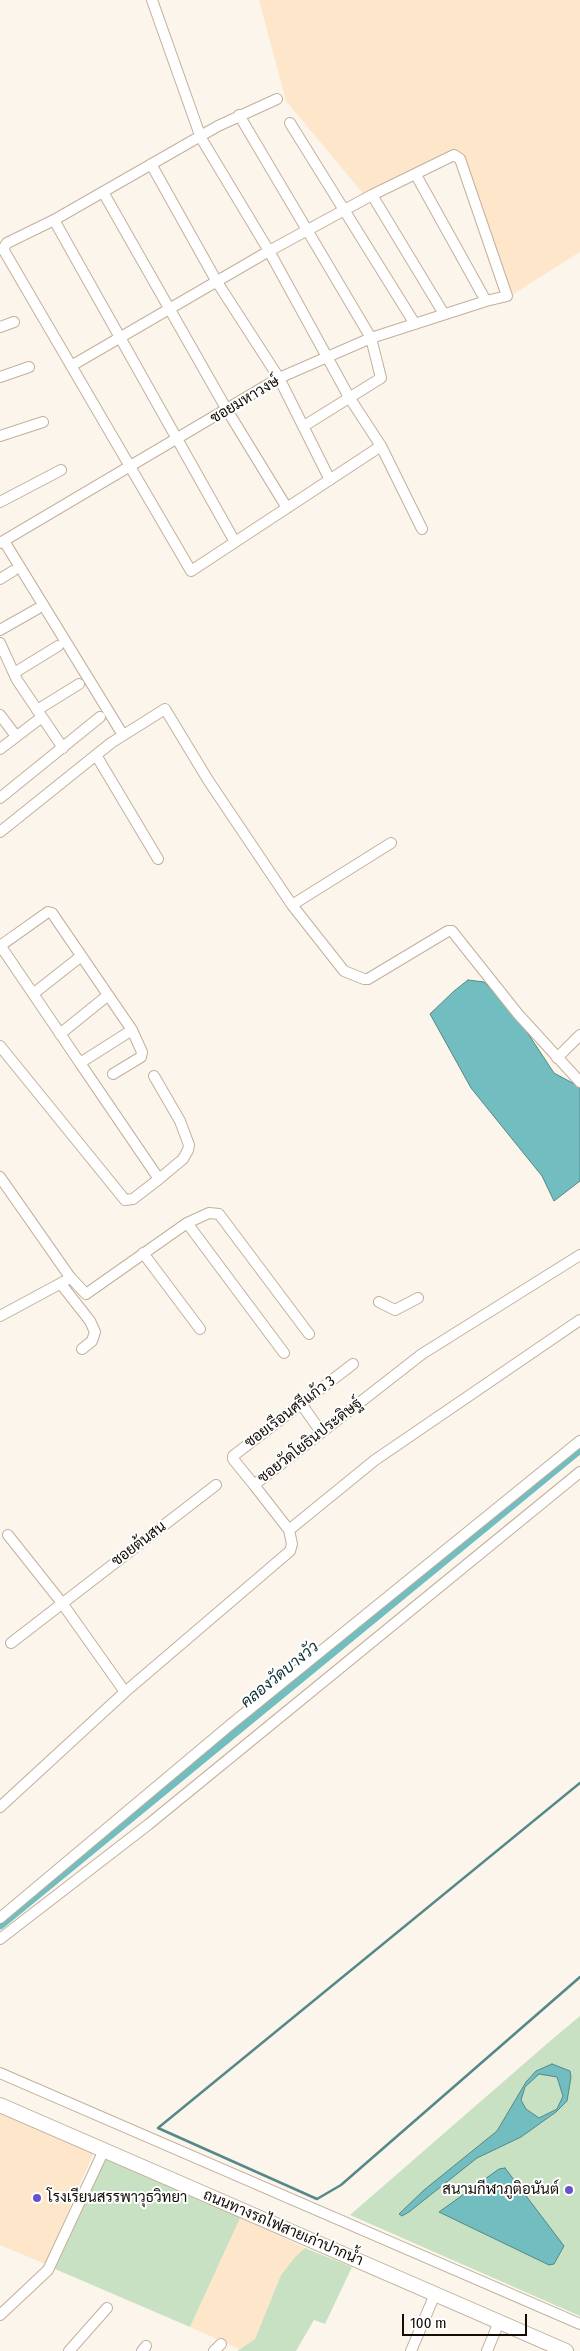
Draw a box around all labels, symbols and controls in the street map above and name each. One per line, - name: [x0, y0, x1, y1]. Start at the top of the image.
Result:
- street label: ซอยมหาวงษ์: [207, 372, 283, 428]
- street label: ซอยเรือนศรีแก้ว 3: [241, 1372, 339, 1452]
- street label: ซอยวัดโยธินประดิษฐ์: [254, 1395, 366, 1487]
- street label: ซอยต้นสน: [108, 1518, 170, 1570]
- water label: คลองวัดบางวัว: [237, 1638, 323, 1712]
- place label: สนามกีฬาภูติอนันต์: [442, 2181, 559, 2199]
- marker: สนามกีฬาภูติอนันต์: [563, 2184, 575, 2196]
- street label: ถนนทางรถไฟสายเก่าปากน้ำ: [200, 2186, 366, 2270]
- place label: โรงเรียนสรรพาวุธวิทยา: [47, 2189, 187, 2207]
- marker: โรงเรียนสรรพาวุธวิทยา: [31, 2192, 43, 2204]
- scale bar: [405, 2304, 530, 2336]
- text: 100 m: [410, 2314, 447, 2332]

